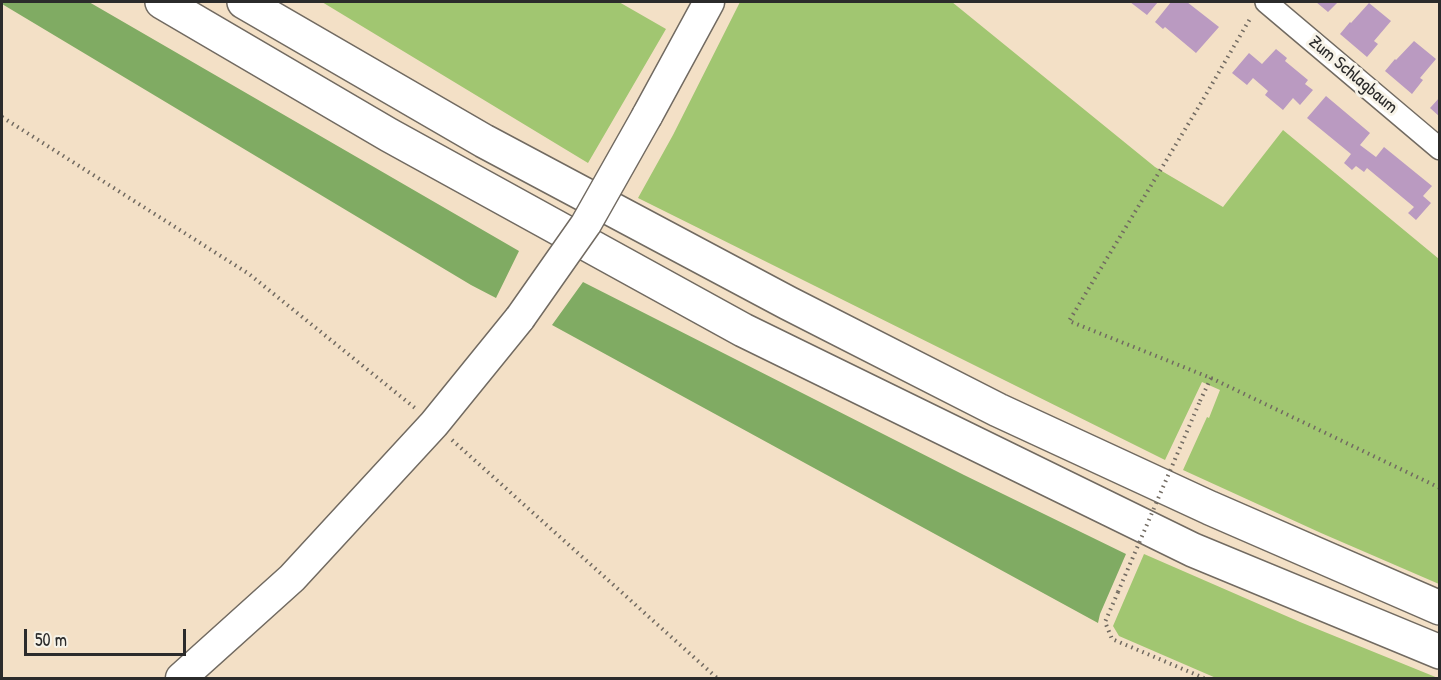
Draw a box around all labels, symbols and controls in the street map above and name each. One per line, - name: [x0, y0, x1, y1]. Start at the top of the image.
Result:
- street label: Zum Schlagbaum: [1304, 32, 1402, 118]
- scale bar: [27, 617, 189, 655]
- text: 50 m: [35, 627, 67, 652]

